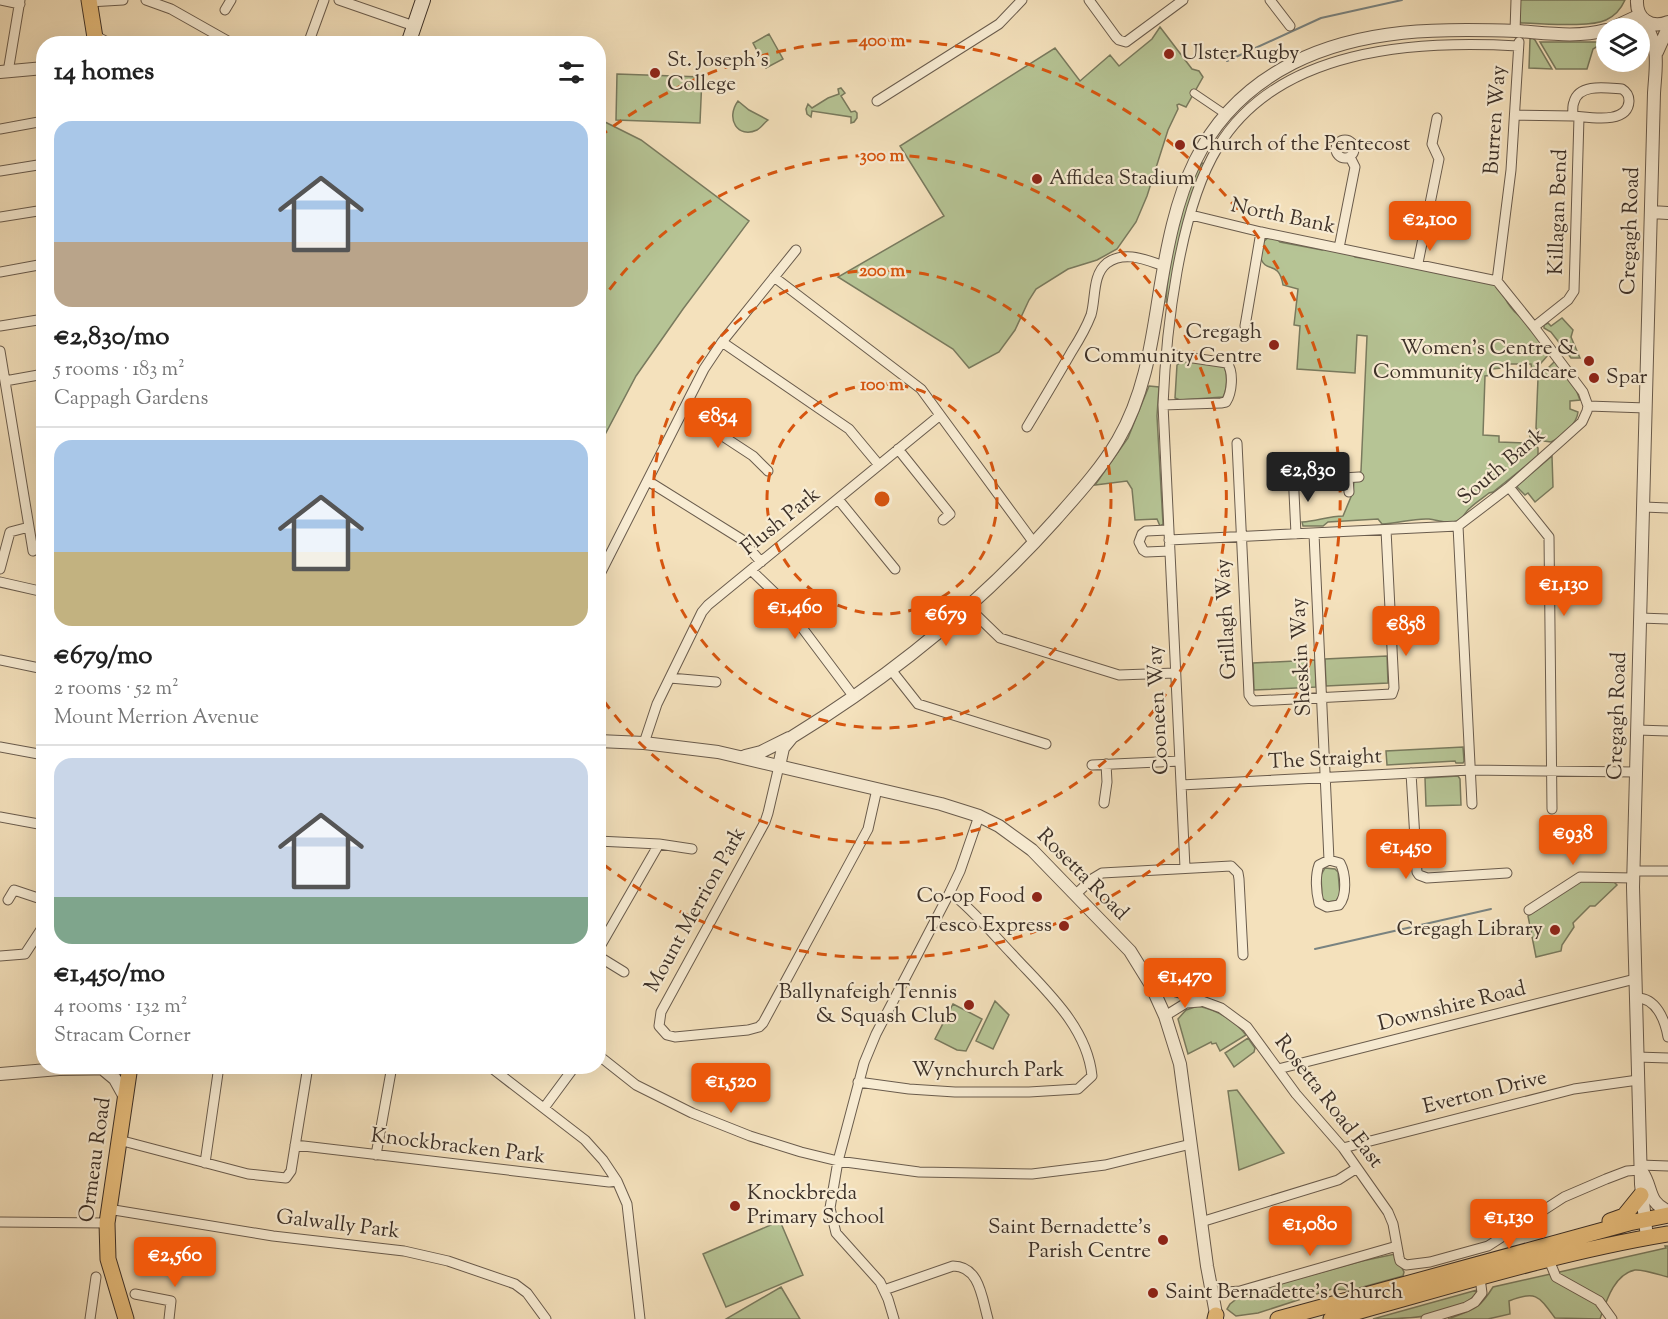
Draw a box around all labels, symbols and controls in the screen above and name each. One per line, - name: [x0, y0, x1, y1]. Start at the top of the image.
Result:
- map controls: [1596, 18, 1650, 72]
- button: layers: [1596, 18, 1650, 72]
- text: 400 m: [858, 29, 905, 55]
- place label: Ulster Rugby: [1181, 39, 1300, 69]
- place label: St. Joseph's College: [667, 46, 769, 100]
- marker: Ulster Rugby: [1162, 47, 1176, 61]
- text: 14 homes: [54, 54, 154, 91]
- icon: filters: [555, 56, 588, 89]
- street label: Burren Way: [1477, 64, 1515, 176]
- marker: St. Joseph's College: [648, 66, 662, 80]
- place label: Church of the Pentecost: [1192, 130, 1410, 160]
- marker: Church of the Pentecost: [1173, 138, 1187, 152]
- text: 300 m: [860, 144, 905, 170]
- street label: Killagan Bend: [1542, 148, 1576, 276]
- icon: home: [267, 160, 375, 268]
- place label: Affidea Stadium: [1049, 164, 1195, 194]
- street label: Cregagh Road: [1614, 166, 1648, 296]
- marker: Affidea Stadium: [1030, 172, 1044, 186]
- street label: North Bank: [1228, 191, 1339, 243]
- pin: €2,100: [1381, 201, 1479, 252]
- text: €2,100: [1403, 206, 1457, 235]
- text: 200 m: [859, 259, 905, 285]
- place label: Cregagh Community Centre: [1084, 318, 1262, 372]
- text: €2,830/mo: [54, 319, 169, 356]
- place label: Women’s Centre & Community Childcare: [1373, 334, 1577, 388]
- marker: Cregagh Community Centre: [1267, 338, 1281, 352]
- marker: Women’s Centre & Community Childcare: [1582, 354, 1596, 368]
- text: 5 rooms · 183 m²: [54, 356, 185, 385]
- place label: Spar: [1606, 363, 1648, 393]
- marker: Spar: [1587, 371, 1601, 385]
- text: 100 m: [860, 373, 904, 399]
- text: Cappagh Gardens: [54, 385, 208, 414]
- pin: €854: [682, 398, 754, 449]
- text: €854: [698, 403, 738, 432]
- street label: South Bank: [1451, 421, 1553, 513]
- pin: €2,830: [1259, 452, 1357, 503]
- text: €2,830: [1281, 457, 1335, 486]
- icon: home: [267, 479, 375, 587]
- street label: Flush Park: [735, 480, 828, 563]
- centre of rings: [872, 489, 892, 509]
- street label: Grillagh Way: [1209, 557, 1245, 680]
- pin: €1,130: [1515, 566, 1613, 617]
- text: €1,130: [1539, 571, 1589, 600]
- pin: €1,460: [746, 589, 844, 640]
- text: €1,460: [768, 594, 822, 623]
- pin: €679: [910, 596, 982, 647]
- street label: Sheskin Way: [1284, 596, 1320, 717]
- text: €679: [925, 601, 967, 630]
- pin: €858: [1370, 606, 1442, 657]
- text: €858: [1386, 611, 1426, 640]
- text: €679/mo: [54, 638, 153, 675]
- street label: Cooneen Way: [1141, 644, 1177, 776]
- street label: Cregagh Road: [1601, 651, 1635, 781]
- text: 2 rooms · 52 m²: [54, 675, 179, 704]
- text: Mount Merrion Avenue: [54, 704, 259, 733]
- street label: The Straight: [1267, 742, 1383, 778]
- icon: home: [267, 797, 375, 905]
- pin: €938: [1537, 815, 1609, 866]
- text: €938: [1553, 820, 1593, 849]
- street label: Mount Merrion Park: [638, 821, 754, 998]
- street label: Rosetta Road: [1029, 822, 1135, 928]
- pin: €1,450: [1357, 829, 1455, 880]
- text: €1,450: [1380, 834, 1432, 863]
- place label: Co-op Food: [916, 882, 1025, 912]
- marker: Co-op Food: [1030, 890, 1044, 904]
- place label: Tesco Express: [926, 911, 1052, 941]
- place label: Cregagh Library: [1397, 915, 1544, 945]
- marker: Tesco Express: [1057, 919, 1071, 933]
- marker: Cregagh Library: [1548, 923, 1562, 937]
- text: €1,450/mo: [54, 956, 165, 993]
- pin: €1,470: [1136, 958, 1234, 1009]
- text: €1,470: [1158, 963, 1212, 992]
- street label: Downshire Road: [1375, 974, 1529, 1040]
- place label: Ballynafeigh Tennis & Squash Club: [779, 978, 957, 1032]
- text: 4 rooms · 132 m²: [54, 993, 187, 1022]
- marker: Ballynafeigh Tennis & Squash Club: [962, 998, 976, 1012]
- text: Stracam Corner: [54, 1022, 191, 1051]
- street label: Rosetta Road East: [1266, 1029, 1390, 1175]
- street label: Wynchurch Park: [912, 1056, 1065, 1086]
- pin: €1,520: [682, 1063, 780, 1114]
- street label: Everton Drive: [1420, 1063, 1550, 1123]
- text: €1,520: [705, 1068, 757, 1097]
- street label: Ormeau Road: [72, 1095, 120, 1224]
- street label: Knockbracken Park: [369, 1121, 547, 1173]
- place label: Knockbreda Primary School: [747, 1179, 885, 1233]
- marker: Knockbreda Primary School: [728, 1199, 742, 1213]
- pin: €1,130: [1460, 1199, 1558, 1250]
- street label: Galwally Park: [274, 1203, 402, 1248]
- text: €1,130: [1484, 1204, 1534, 1233]
- pin: €1,080: [1261, 1206, 1359, 1257]
- text: €1,080: [1283, 1211, 1337, 1240]
- place label: Saint Bernadette's Parish Centre: [988, 1213, 1151, 1267]
- marker: Saint Bernadette's Parish Centre: [1156, 1233, 1170, 1247]
- pin: €2,560: [126, 1237, 224, 1288]
- text: €2,560: [148, 1242, 202, 1271]
- place label: Saint Bernadette's Church: [1165, 1278, 1403, 1308]
- marker: Saint Bernadette's Church: [1146, 1286, 1160, 1300]

